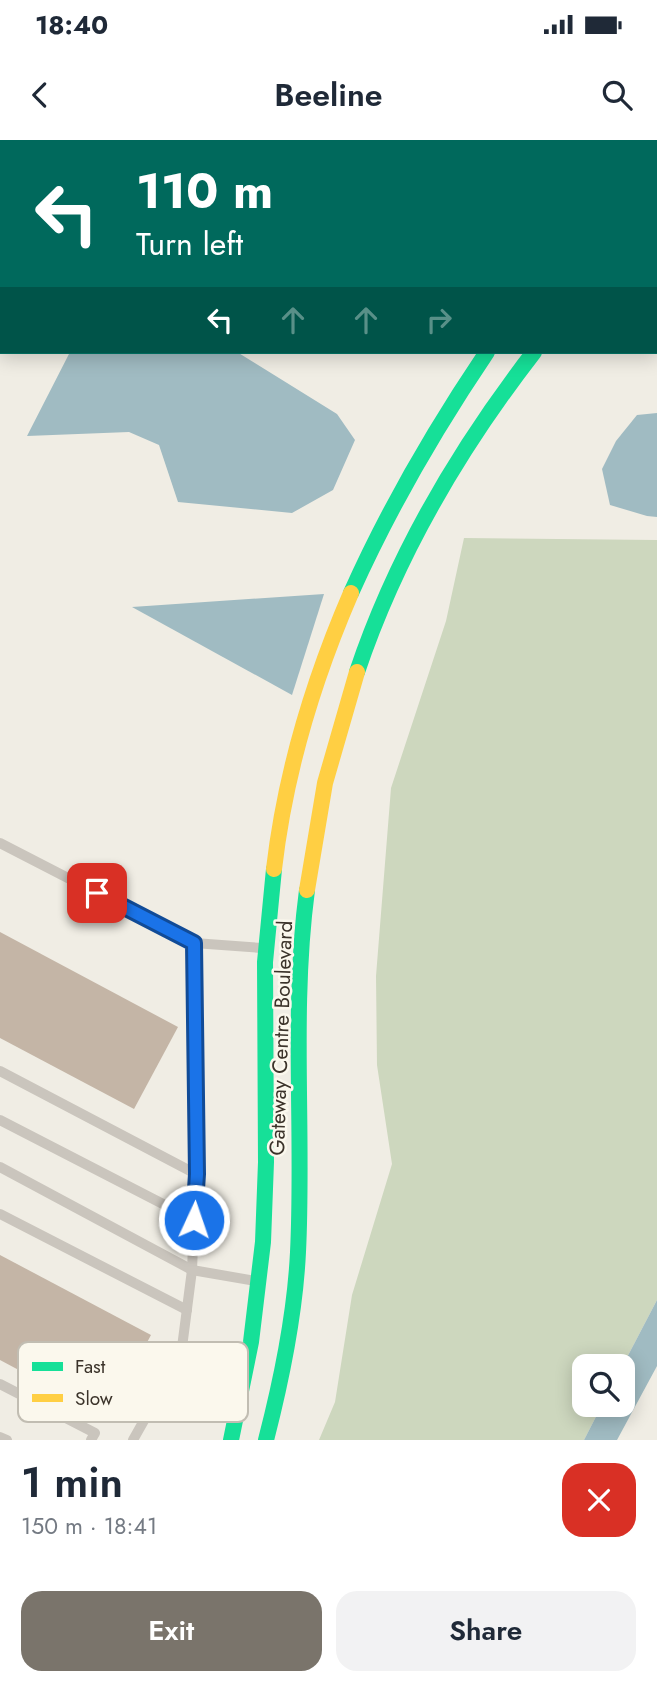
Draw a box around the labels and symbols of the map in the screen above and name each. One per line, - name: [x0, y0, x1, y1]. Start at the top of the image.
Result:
- pin: [67, 863, 127, 923]
- street label: Gateway Centre Boulevard: [262, 920, 300, 1156]
- position arrow: [157, 1183, 231, 1257]
- legend: [18, 1342, 248, 1422]
- text: Fast: [75, 1353, 106, 1380]
- text: Slow: [75, 1385, 113, 1412]

